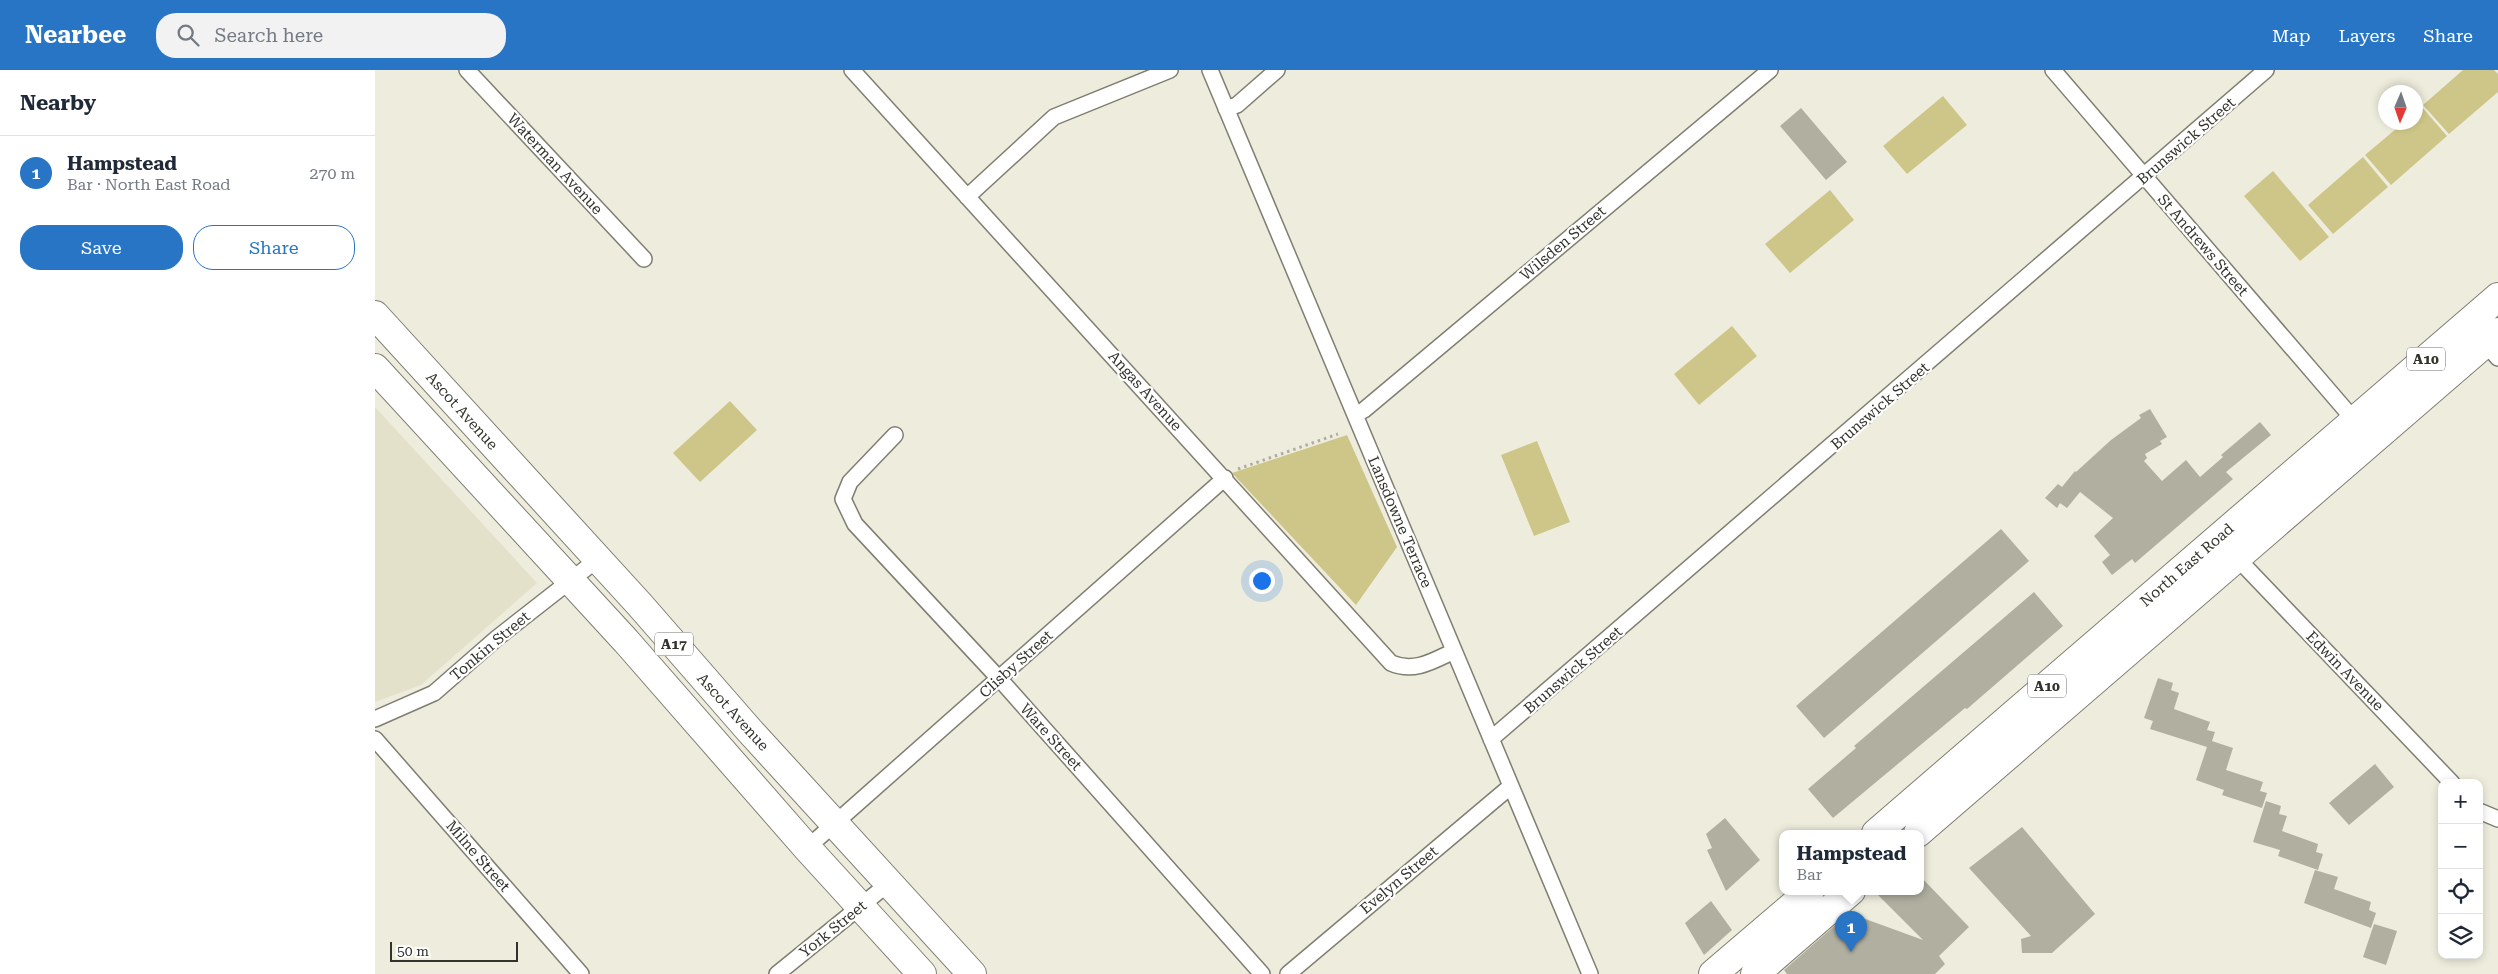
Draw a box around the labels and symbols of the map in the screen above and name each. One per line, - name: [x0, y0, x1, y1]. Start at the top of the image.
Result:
- north arrow: [2378, 85, 2423, 130]
- street label: Brunswick Street: [2133, 93, 2239, 189]
- street label: Waterman Avenue: [504, 110, 606, 218]
- street label: St Andrews Street: [2154, 190, 2252, 300]
- street label: Wilsden Street: [1517, 202, 1610, 284]
- street label: Angas Avenue: [1104, 347, 1186, 435]
- road number: A10: [2407, 348, 2445, 370]
- street label: Brunswick Street: [1827, 358, 1933, 454]
- street label: Ascot Avenue: [422, 368, 502, 454]
- street label: Lansdowne Terrace: [1364, 454, 1436, 590]
- street label: North East Road: [2137, 519, 2238, 610]
- your location: [1249, 568, 1275, 594]
- street label: Tonkin Street: [446, 607, 534, 685]
- street label: Brunswick Street: [1520, 622, 1626, 718]
- street label: Clisby Street: [976, 626, 1057, 702]
- street label: Edwin Avenue: [2302, 627, 2388, 715]
- road number: A17: [655, 632, 693, 656]
- street label: Ascot Avenue: [693, 669, 773, 755]
- road number: A10: [2028, 674, 2066, 698]
- street label: Ware Street: [1016, 700, 1086, 774]
- street label: Milne Street: [442, 817, 514, 896]
- street label: Evelyn Street: [1356, 842, 1442, 918]
- street label: York Street: [796, 896, 870, 961]
- pin: 1: [1835, 911, 1867, 952]
- scale bar: [390, 939, 517, 962]

